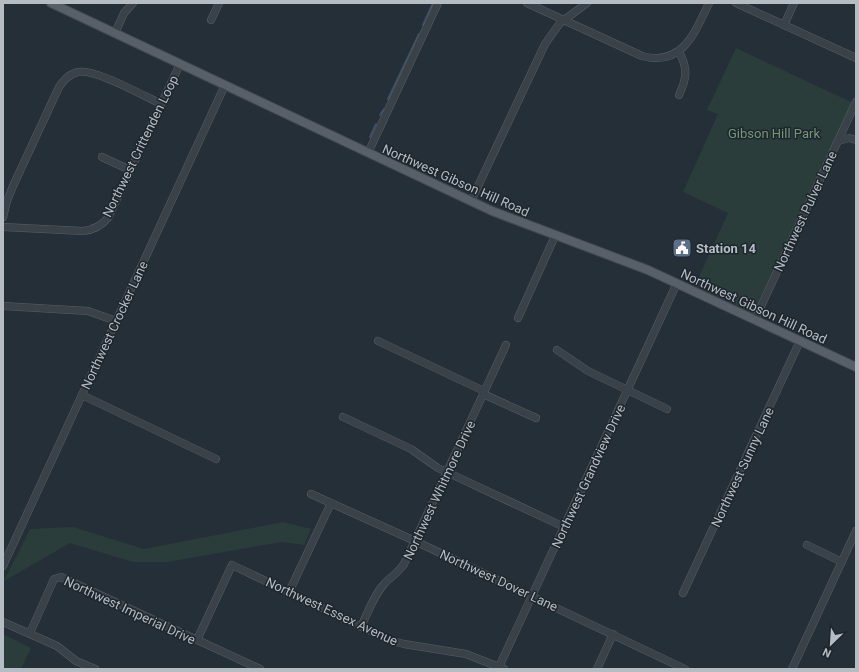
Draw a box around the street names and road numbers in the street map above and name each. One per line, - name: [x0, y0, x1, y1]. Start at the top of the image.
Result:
- street label: Northwest Crittenden Loop: [100, 73, 181, 220]
- street label: Northwest Gibson Hill Road: [380, 141, 532, 220]
- street label: Northwest Pulver Lane: [771, 149, 840, 274]
- street label: Northwest Crocker Lane: [78, 259, 151, 392]
- street label: Northwest Gibson Hill Road: [678, 266, 829, 347]
- street label: Northwest Grandview Drive: [549, 402, 628, 550]
- street label: Northwest Sunny Lane: [708, 405, 777, 529]
- street label: Northwest Whitmore Drive: [400, 418, 478, 562]
- street label: Northwest Dover Lane: [437, 547, 560, 614]
- street label: Northwest Imperial Drive: [62, 573, 198, 648]
- street label: Northwest Essex Avenue: [264, 574, 400, 649]

